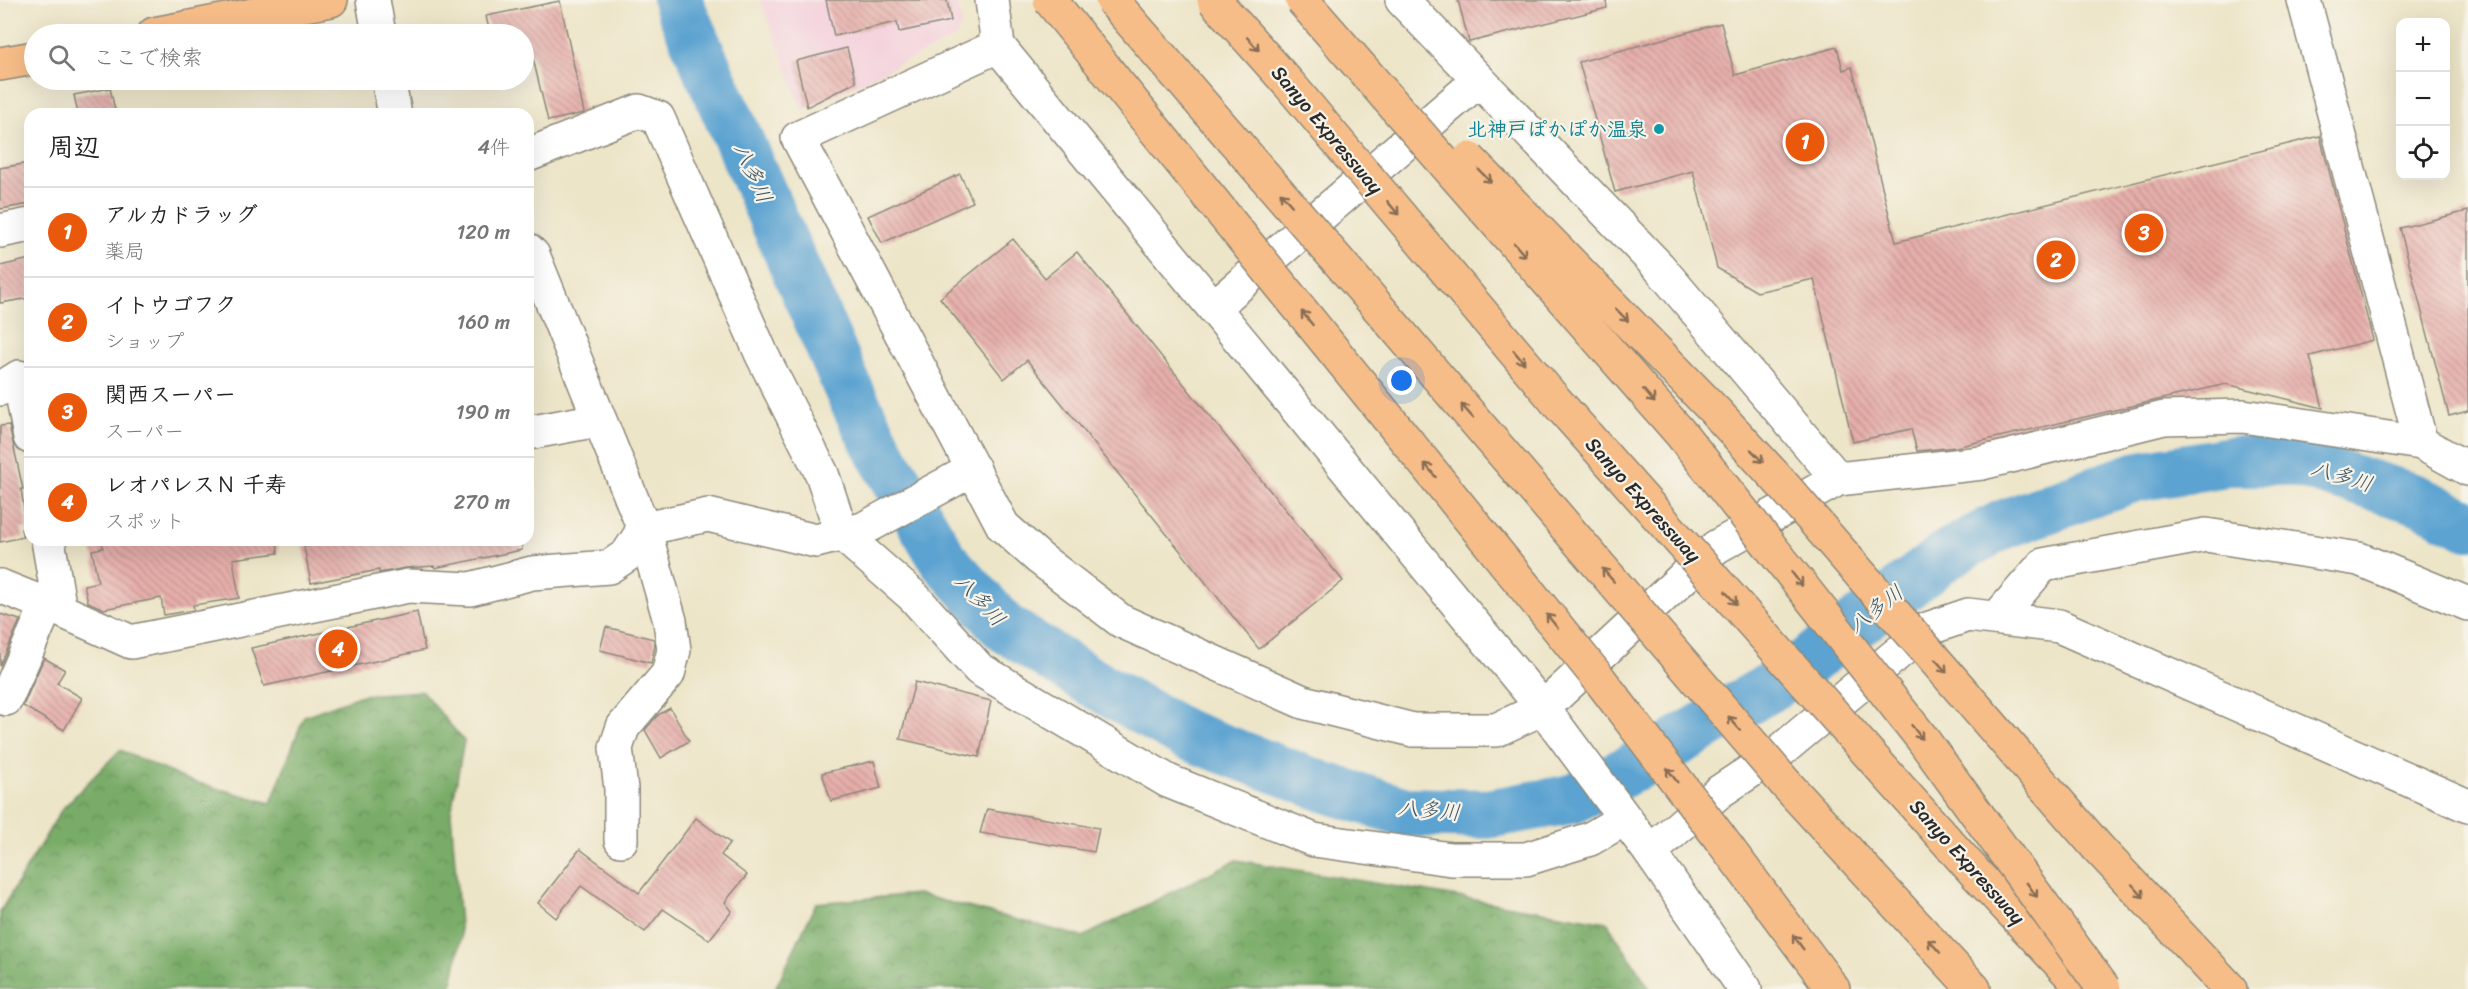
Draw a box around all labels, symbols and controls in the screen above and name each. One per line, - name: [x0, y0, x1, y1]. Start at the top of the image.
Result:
- map controls: [2396, 18, 2450, 180]
- button: +: [2396, 18, 2450, 72]
- search box: [24, 24, 534, 90]
- one-way arrow: [1246, 36, 1260, 51]
- text: ここで検索: [93, 38, 203, 77]
- icon: search: [45, 41, 78, 74]
- street label: Sanyo Expressway: [1262, 57, 1392, 203]
- button: −: [2396, 72, 2450, 126]
- place label: 北神戸ぽかぽか温泉: [1467, 112, 1647, 147]
- pin: 1: [1786, 120, 1824, 164]
- marker: 北神戸ぽかぽか温泉: [1652, 122, 1666, 136]
- text: 周辺: [48, 124, 100, 170]
- button: locate: [2396, 126, 2450, 180]
- text: 4件: [478, 130, 510, 165]
- water label: 八多川: [723, 136, 783, 210]
- one-way arrow: [1478, 169, 1493, 184]
- one-way arrow: [1279, 192, 1293, 207]
- text: アルカドラッグ: [105, 195, 258, 234]
- one-way arrow: [1387, 200, 1400, 216]
- pin: 3: [2124, 210, 2164, 256]
- text: 1: [63, 215, 72, 250]
- text: 120 m: [457, 215, 510, 250]
- text: 薬局: [105, 234, 145, 269]
- pin: 2: [2036, 238, 2076, 282]
- one-way arrow: [1514, 242, 1527, 258]
- text: イトウゴフク: [105, 285, 237, 324]
- text: 2: [62, 305, 73, 340]
- text: 160 m: [457, 305, 510, 340]
- one-way arrow: [1615, 308, 1630, 323]
- one-way arrow: [1301, 310, 1314, 326]
- text: ショップ: [105, 324, 184, 359]
- one-way arrow: [1512, 349, 1526, 364]
- your location: [1387, 366, 1416, 395]
- text: 関西スーパー: [105, 375, 236, 414]
- one-way arrow: [1642, 389, 1656, 404]
- text: 3: [62, 395, 73, 430]
- text: 190 m: [456, 395, 510, 430]
- one-way arrow: [1460, 404, 1474, 419]
- text: スーパー: [105, 414, 184, 449]
- street label: Sanyo Expressway: [1576, 429, 1710, 572]
- one-way arrow: [1750, 449, 1764, 464]
- water label: 八多川: [2306, 449, 2378, 503]
- one-way arrow: [1423, 462, 1436, 478]
- text: レオパレスＮ 千寿: [105, 465, 287, 504]
- text: 4: [61, 485, 74, 520]
- text: 270 m: [454, 485, 510, 520]
- text: スポット: [105, 504, 185, 539]
- water label: 八多川: [945, 564, 1015, 636]
- one-way arrow: [1601, 567, 1614, 583]
- one-way arrow: [1790, 571, 1803, 587]
- water label: 八多川: [1839, 575, 1913, 643]
- one-way arrow: [1724, 590, 1738, 605]
- one-way arrow: [1546, 613, 1559, 629]
- pin: 4: [318, 626, 358, 672]
- one-way arrow: [1934, 658, 1948, 673]
- one-way arrow: [1728, 715, 1741, 731]
- one-way arrow: [1911, 724, 1924, 740]
- one-way arrow: [1666, 767, 1679, 783]
- water label: 八多川: [1396, 788, 1462, 832]
- street label: Sanyo Expressway: [1900, 791, 2034, 934]
- one-way arrow: [2026, 881, 2038, 897]
- one-way arrow: [2131, 883, 2145, 898]
- one-way arrow: [1792, 934, 1805, 950]
- one-way arrow: [1926, 939, 1941, 954]

